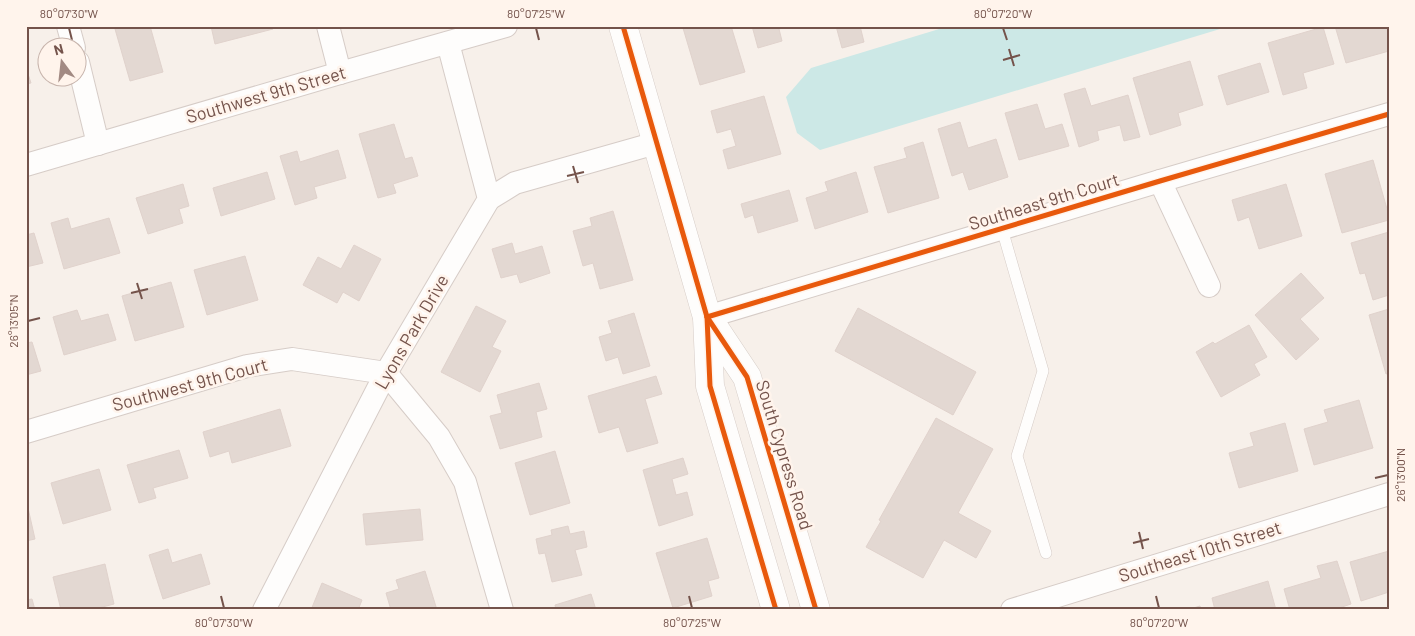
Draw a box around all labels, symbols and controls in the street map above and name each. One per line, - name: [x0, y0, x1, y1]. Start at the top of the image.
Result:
- text: 80°07'30"W: [40, 6, 99, 20]
- text: 80°07'25"W: [507, 6, 565, 20]
- text: 80°07'20"W: [974, 6, 1033, 20]
- north arrow: [38, 38, 88, 88]
- text: N: [52, 40, 65, 58]
- street label: Southwest 9th Street: [183, 61, 348, 127]
- street label: Southeast 9th Court: [966, 168, 1122, 234]
- street label: Lyons Park Drive: [369, 270, 453, 393]
- text: 26°13'05"N: [6, 294, 20, 348]
- street label: Southwest 9th Court: [110, 353, 270, 415]
- street label: South Cypress Road: [752, 377, 818, 532]
- text: 26°13'00"N: [1393, 448, 1407, 502]
- street label: Southeast 10th Street: [1116, 516, 1284, 586]
- text: 80°07'30"W: [195, 615, 254, 629]
- text: 80°07'25"W: [663, 615, 721, 629]
- text: 80°07'20"W: [1130, 615, 1189, 629]

